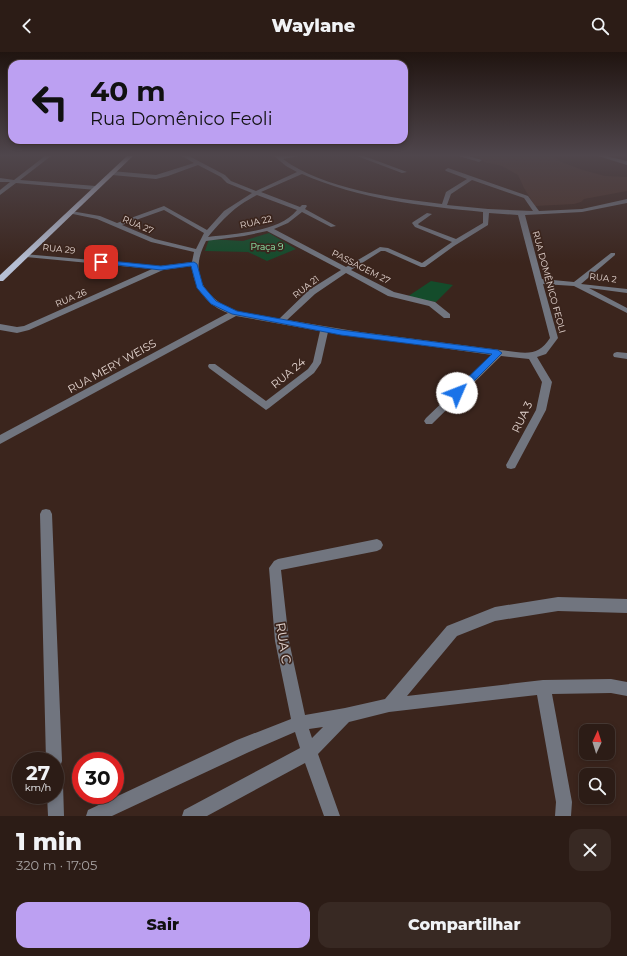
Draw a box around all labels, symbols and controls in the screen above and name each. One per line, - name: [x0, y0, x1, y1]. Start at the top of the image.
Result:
- icon: back: [16, 15, 38, 37]
- text: Waylane: [272, 15, 355, 37]
- icon: search: [589, 15, 611, 37]
- text: 40 m: [90, 74, 166, 108]
- icon: left: [24, 76, 76, 128]
- text: Rua Domênico Feoli: [90, 108, 272, 130]
- street label: RUA 22: [239, 212, 273, 231]
- street label: RUA 27: [121, 213, 155, 236]
- street label: RUA DOMÊNICO FEOLI: [531, 230, 568, 334]
- street label: RUA 29: [42, 241, 77, 256]
- park label: Praça 9: [250, 241, 284, 252]
- pin: [84, 245, 118, 279]
- street label: PASSAGEM 27: [330, 247, 392, 286]
- icon: arrive: [90, 251, 112, 273]
- street label: RUA 2: [589, 270, 617, 285]
- street label: RUA 21: [290, 273, 321, 300]
- street label: RUA 26: [54, 286, 89, 309]
- street label: RUA MERY WEISS: [65, 336, 159, 396]
- street label: RUA 24: [268, 354, 309, 391]
- position arrow: [436, 372, 478, 414]
- street label: RUA 3: [509, 399, 535, 435]
- street label: RUA C: [273, 621, 295, 665]
- north arrow: [579, 724, 615, 760]
- map controls: [579, 724, 615, 804]
- speed limit sign: 30: [72, 752, 124, 804]
- text: 27: [26, 761, 50, 785]
- button: search: [579, 768, 615, 804]
- text: km/h: [25, 781, 51, 794]
- text: 1 min: [16, 827, 82, 856]
- button: close: [569, 829, 611, 871]
- text: 320 m · 17:05: [16, 857, 97, 873]
- button: Sair: [16, 902, 310, 948]
- button: Compartilhar: [318, 902, 611, 948]

